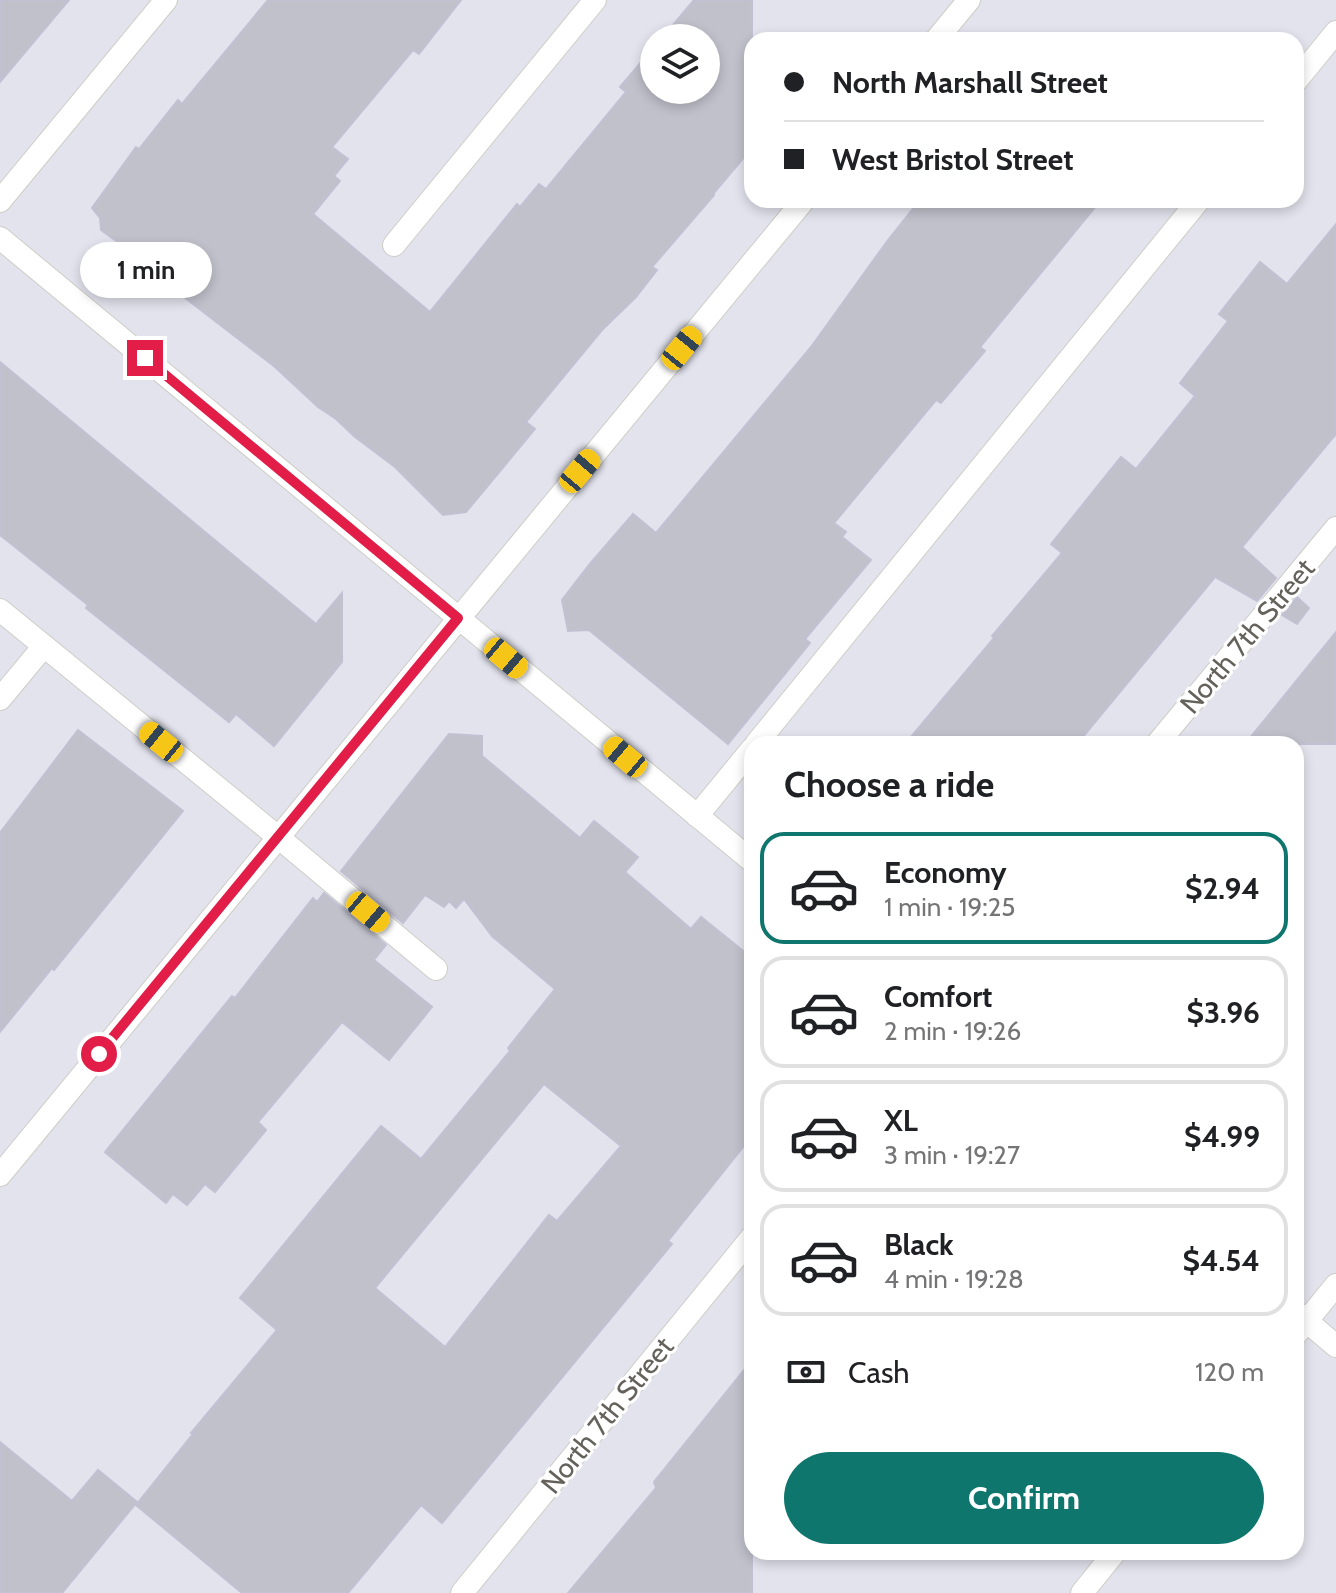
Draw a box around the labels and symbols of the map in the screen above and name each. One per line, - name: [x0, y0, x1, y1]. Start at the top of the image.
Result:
- callout: 1 min: [79, 242, 211, 298]
- car: [658, 322, 706, 374]
- route end: [127, 340, 163, 376]
- car: [555, 445, 605, 497]
- street label: North 7th Street: [1172, 552, 1322, 720]
- car: [480, 633, 532, 683]
- car: [135, 718, 187, 766]
- car: [599, 732, 651, 782]
- car: [342, 887, 394, 937]
- route start: [81, 1036, 117, 1072]
- street label: North 7th Street: [534, 1330, 680, 1500]

